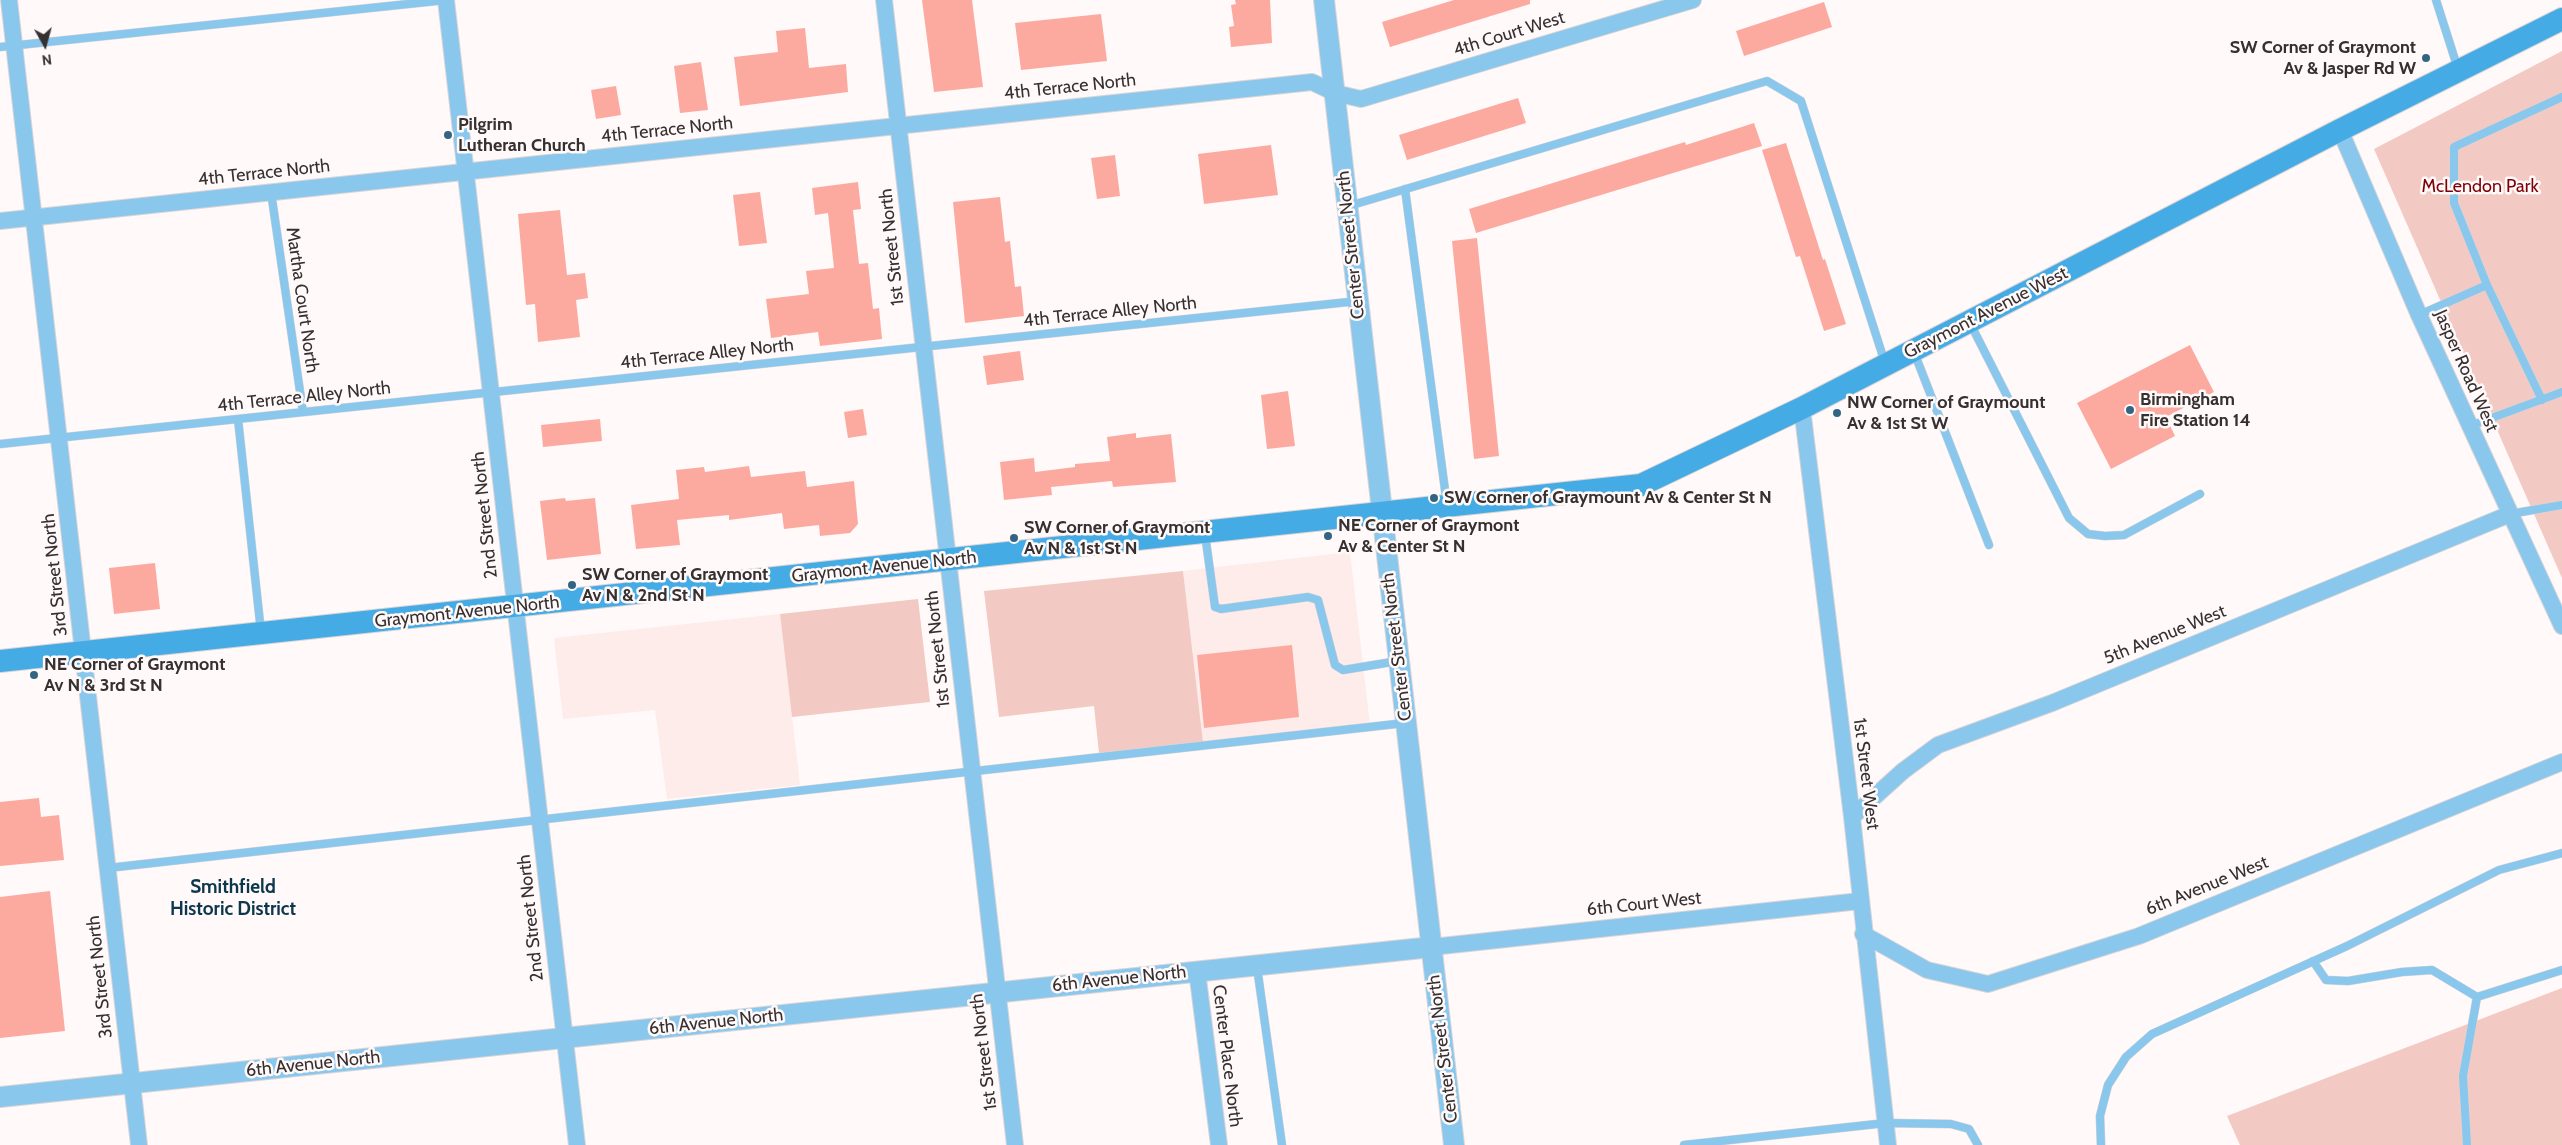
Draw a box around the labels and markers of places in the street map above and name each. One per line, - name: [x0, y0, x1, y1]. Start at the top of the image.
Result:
- place label: SW Corner of Graymont Av & Jasper Rd W: [2230, 37, 2416, 80]
- marker: SW Corner of Graymont Av & Jasper Rd W: [2420, 52, 2432, 64]
- place label: Pilgrim Lutheran Church: [458, 114, 586, 156]
- marker: Pilgrim Lutheran Church: [442, 129, 454, 141]
- place label: Birmingham Fire Station 14: [2140, 389, 2251, 432]
- place label: NW Corner of Graymount Av & 1st St W: [1847, 392, 2045, 434]
- marker: Birmingham Fire Station 14: [2124, 404, 2136, 416]
- marker: NW Corner of Graymount Av & 1st St W: [1831, 407, 1843, 419]
- place label: SW Corner of Graymount Av & Center St N: [1444, 487, 1772, 509]
- marker: SW Corner of Graymount Av & Center St N: [1428, 492, 1440, 504]
- place label: NE Corner of Graymont Av & Center St N: [1338, 515, 1519, 558]
- place label: SW Corner of Graymont Av N & 1st St N: [1024, 517, 1210, 560]
- marker: NE Corner of Graymont Av & Center St N: [1322, 530, 1334, 542]
- marker: SW Corner of Graymont Av N & 1st St N: [1008, 532, 1020, 544]
- place label: SW Corner of Graymont Av N & 2nd St N: [582, 564, 768, 606]
- marker: SW Corner of Graymont Av N & 2nd St N: [566, 579, 578, 591]
- place label: NE Corner of Graymont Av N & 3rd St N: [44, 654, 225, 696]
- marker: NE Corner of Graymont Av N & 3rd St N: [28, 669, 40, 681]

